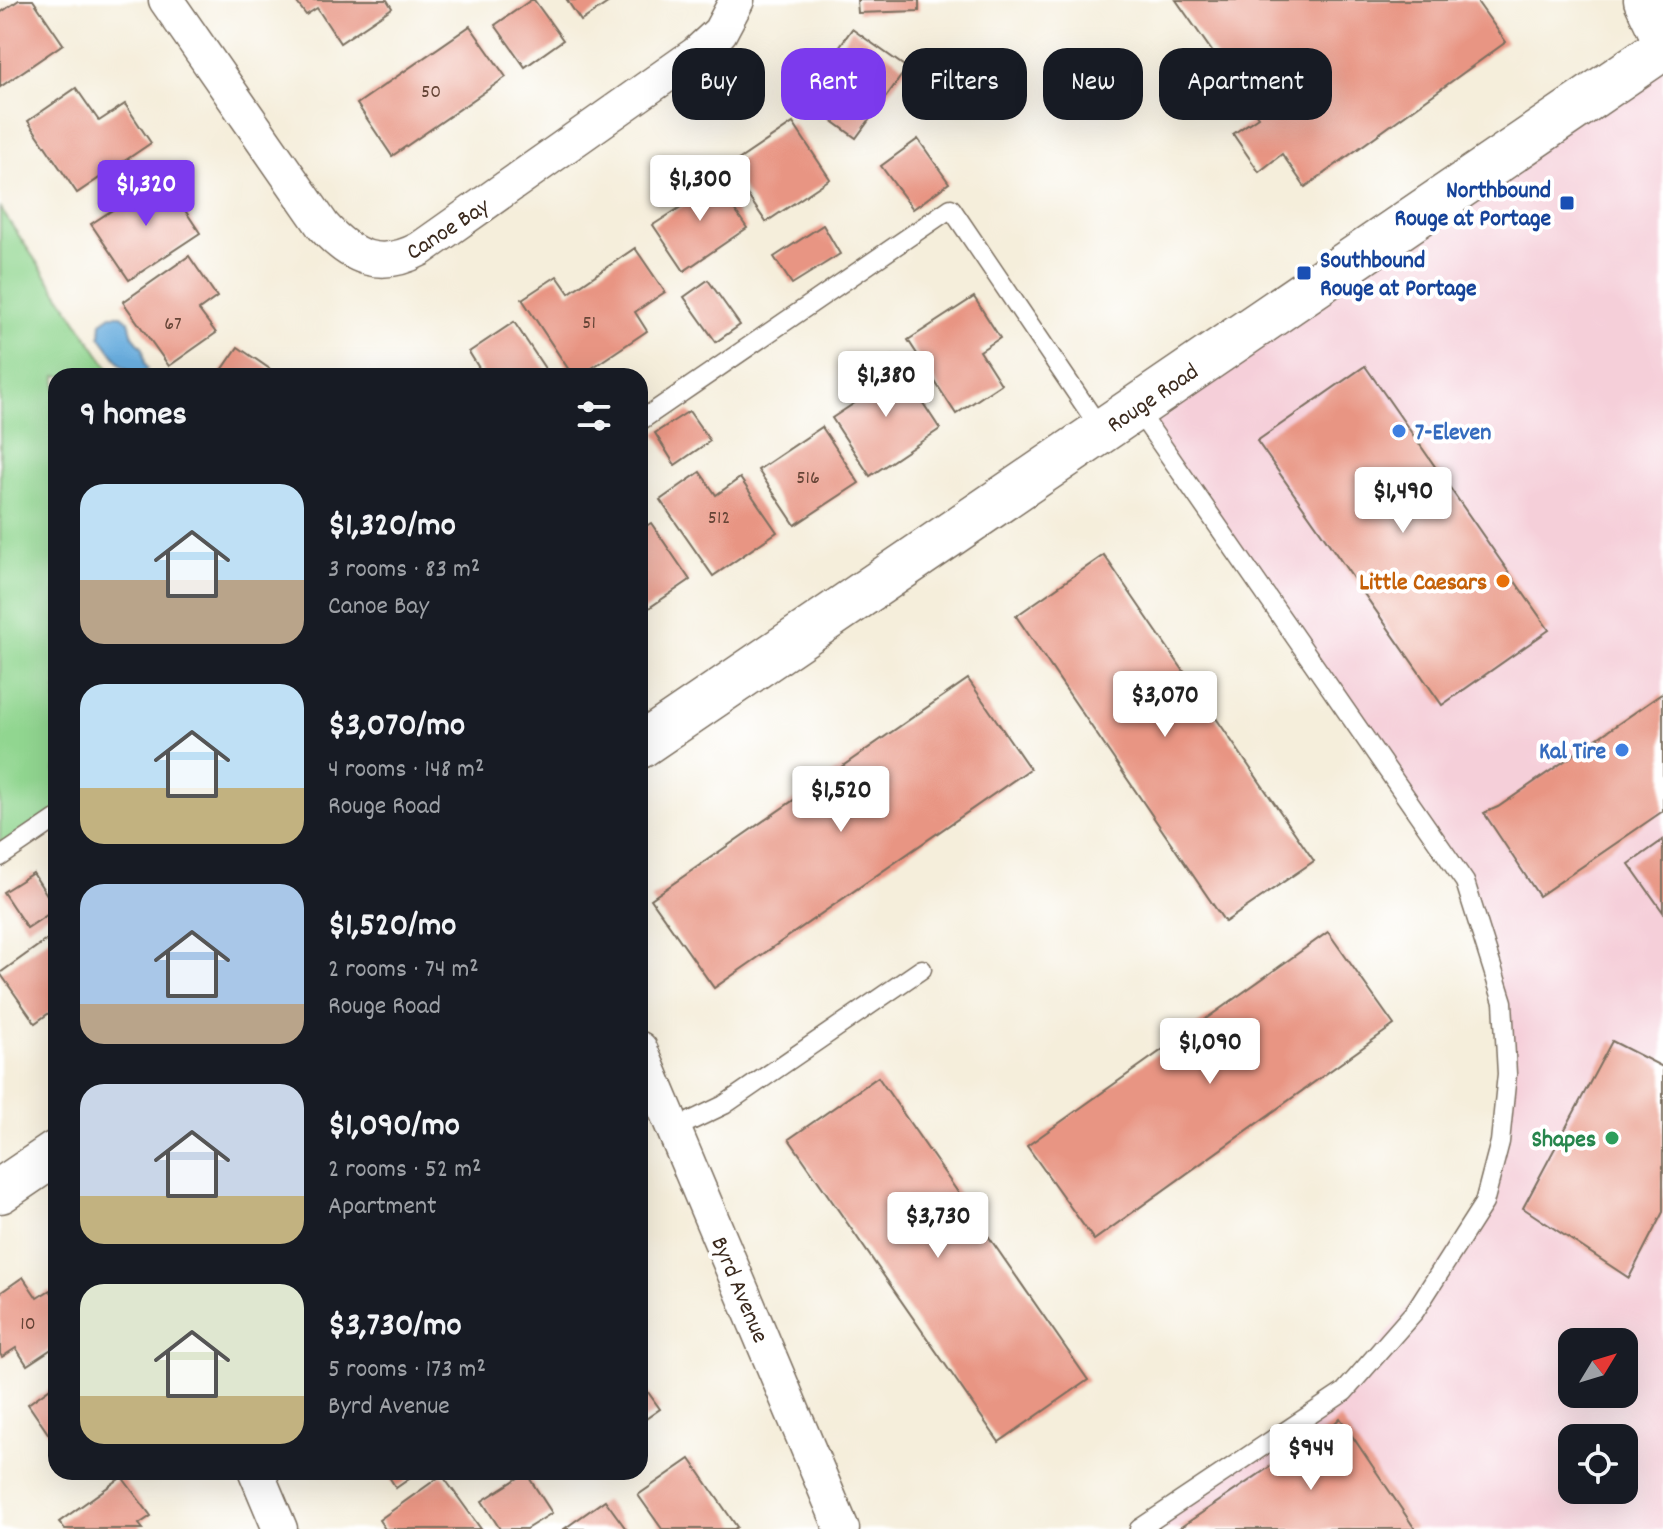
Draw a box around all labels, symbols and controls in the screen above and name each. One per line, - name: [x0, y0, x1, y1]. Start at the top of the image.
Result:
- chip: Buy: [672, 48, 765, 120]
- chip: Rent: [781, 48, 886, 120]
- chip: Filters: [902, 48, 1027, 120]
- chip: New: [1043, 48, 1143, 120]
- chip: Apartment: [1159, 48, 1332, 120]
- house number: 50: [421, 79, 441, 107]
- pin: $1,300: [635, 155, 765, 223]
- pin: $1,320: [81, 160, 211, 228]
- text: $1,300: [668, 162, 732, 199]
- text: $1,320: [116, 167, 176, 204]
- place label: Northbound Rouge at Portage: [1394, 175, 1551, 237]
- street label: Canoe Bay: [400, 190, 498, 270]
- marker: Northbound Rouge at Portage: [1558, 194, 1576, 212]
- place label: Southbound Rouge at Portage: [1320, 245, 1477, 307]
- marker: Southbound Rouge at Portage: [1295, 264, 1313, 282]
- house number: 51: [582, 310, 596, 338]
- house number: 67: [164, 311, 182, 339]
- pin: $1,380: [821, 351, 951, 419]
- street label: Rouge Road: [1101, 356, 1206, 443]
- text: $1,380: [856, 358, 916, 395]
- text: 9 homes: [80, 392, 187, 441]
- icon: filters: [572, 394, 616, 438]
- place label: 7-Eleven: [1415, 417, 1491, 451]
- marker: 7-Eleven: [1390, 422, 1408, 440]
- house number: 516: [796, 465, 820, 493]
- pin: $1,490: [1338, 467, 1468, 535]
- text: $1,490: [1373, 474, 1433, 511]
- text: $1,320/mo: [328, 503, 456, 552]
- house number: 512: [708, 505, 730, 533]
- icon: home: [144, 516, 240, 612]
- text: 3 rooms · 83 m²: [328, 552, 480, 589]
- place label: Little Caesars: [1359, 567, 1487, 601]
- marker: Little Caesars: [1494, 572, 1512, 590]
- text: Canoe Bay: [328, 589, 429, 626]
- pin: $3,070: [1100, 671, 1230, 739]
- text: $3,070: [1131, 678, 1199, 715]
- text: $3,070/mo: [328, 703, 465, 752]
- icon: home: [144, 716, 240, 812]
- place label: Kal Tire: [1539, 736, 1606, 770]
- marker: Kal Tire: [1613, 741, 1631, 759]
- text: 4 rooms · 148 m²: [328, 752, 484, 789]
- pin: $1,520: [776, 766, 906, 834]
- text: $1,520: [810, 773, 872, 810]
- text: Rouge Road: [328, 789, 441, 826]
- text: $1,520/mo: [328, 903, 456, 952]
- icon: home: [144, 916, 240, 1012]
- text: 2 rooms · 74 m²: [328, 952, 479, 989]
- text: Rouge Road: [328, 989, 441, 1026]
- pin: $1,090: [1145, 1018, 1275, 1086]
- text: $1,090: [1178, 1025, 1242, 1062]
- text: $1,090/mo: [328, 1103, 460, 1152]
- icon: home: [144, 1116, 240, 1212]
- place label: Shapes: [1531, 1124, 1596, 1158]
- marker: Shapes: [1603, 1129, 1621, 1147]
- text: 2 rooms · 52 m²: [328, 1152, 481, 1189]
- text: Apartment: [328, 1189, 437, 1226]
- pin: $3,730: [873, 1192, 1003, 1260]
- text: $3,730: [905, 1199, 971, 1236]
- street label: Byrd Avenue: [701, 1232, 776, 1349]
- text: $3,730/mo: [328, 1303, 462, 1352]
- house number: 10: [20, 1311, 36, 1339]
- icon: home: [144, 1316, 240, 1412]
- north arrow: [1558, 1328, 1638, 1408]
- map controls: [1558, 1328, 1638, 1504]
- text: 5 rooms · 173 m²: [328, 1352, 486, 1389]
- text: Byrd Avenue: [328, 1389, 450, 1426]
- pin: $944: [1264, 1424, 1358, 1492]
- button: locate: [1558, 1424, 1638, 1504]
- text: $944: [1288, 1431, 1334, 1468]

